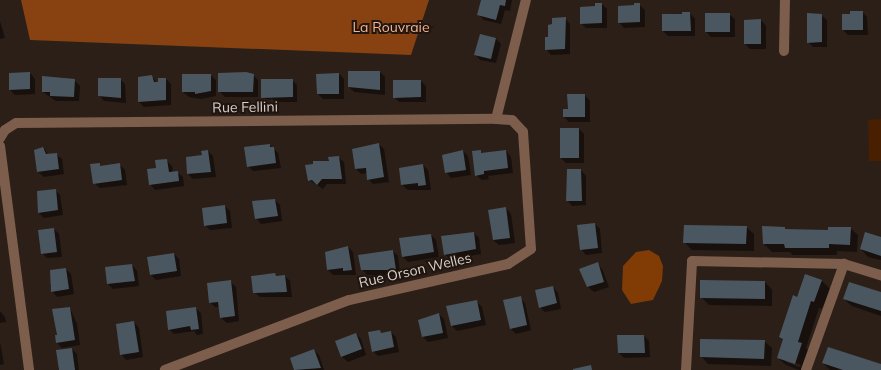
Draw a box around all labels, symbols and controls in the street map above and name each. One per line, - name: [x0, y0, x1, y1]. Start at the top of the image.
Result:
- park label: La Rouvraie: [352, 19, 430, 35]
- street label: Rue Fellini: [212, 98, 278, 116]
- street label: Rue Orson Welles: [357, 249, 473, 291]

